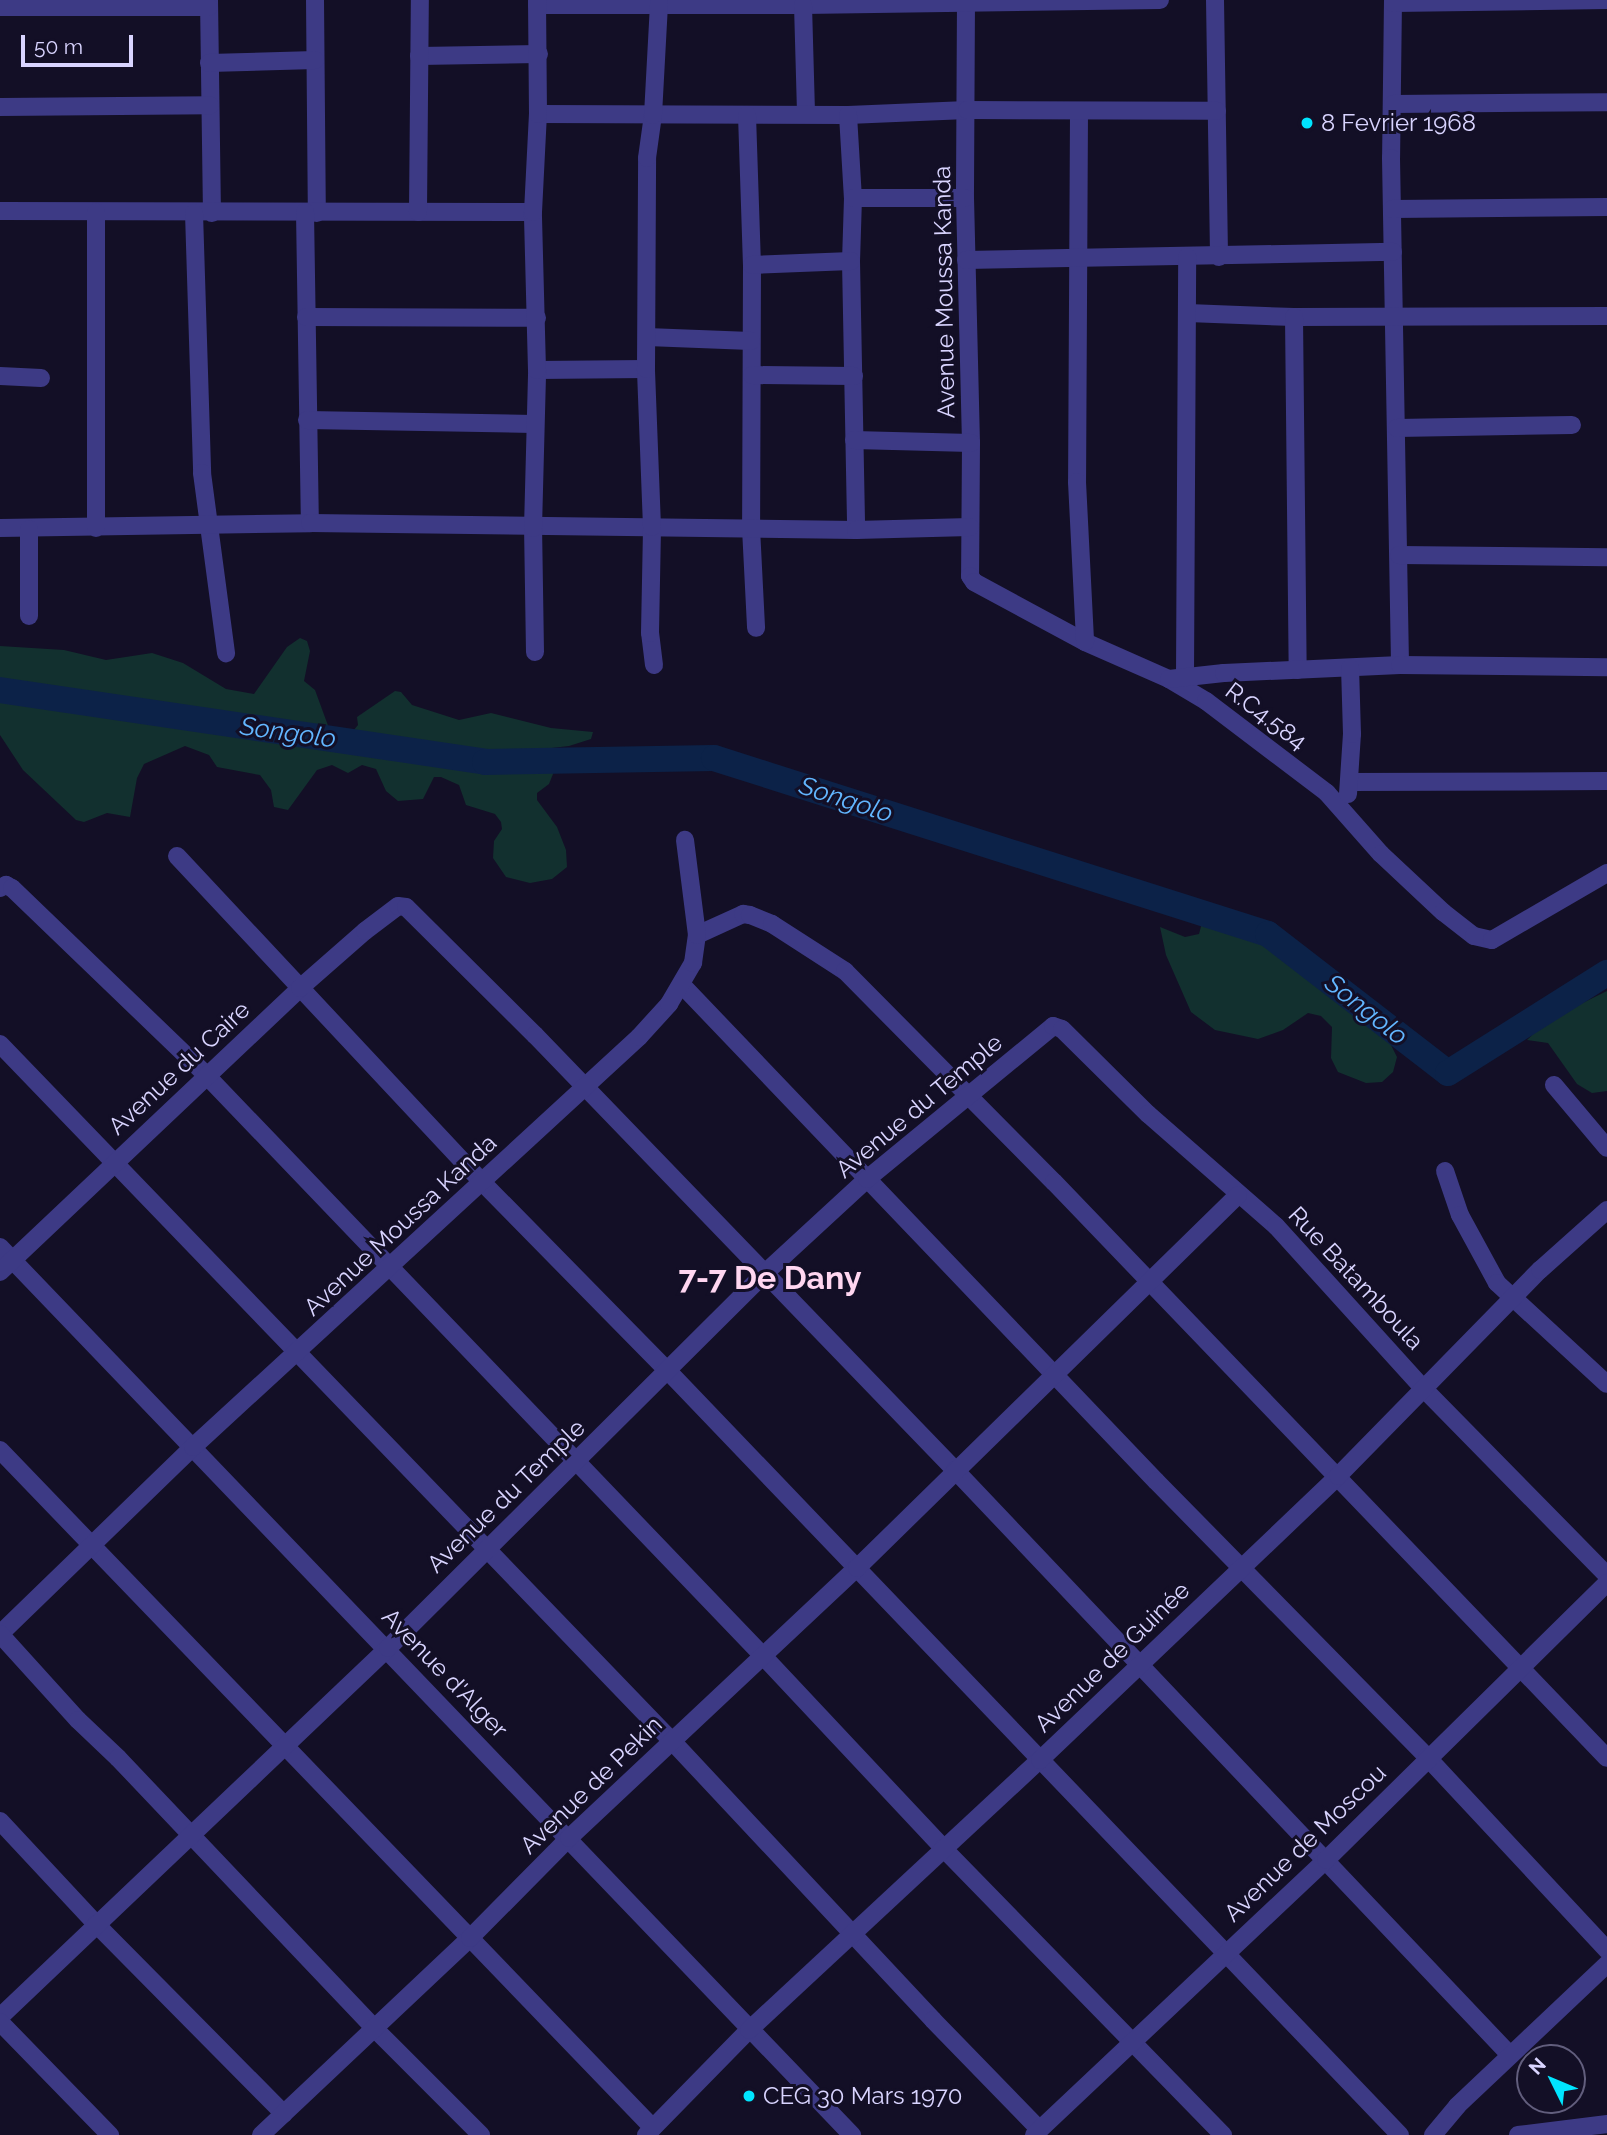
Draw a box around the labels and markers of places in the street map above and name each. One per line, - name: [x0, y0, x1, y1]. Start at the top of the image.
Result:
- place label: 8 Fevrier 1968: [1321, 109, 1477, 137]
- marker: 8 Fevrier 1968: [1299, 115, 1315, 131]
- place label: CEG 30 Mars 1970: [763, 2082, 962, 2110]
- marker: CEG 30 Mars 1970: [741, 2088, 757, 2104]

